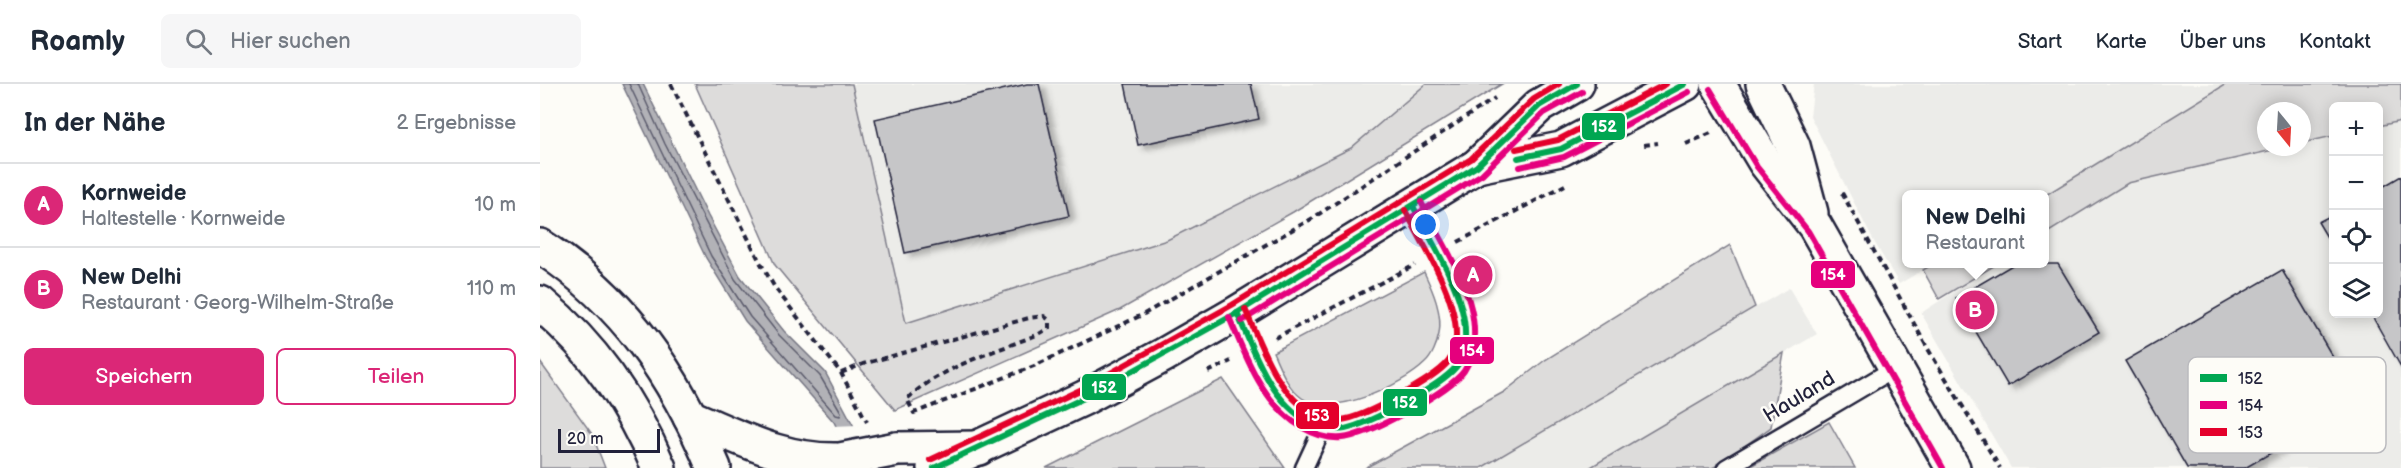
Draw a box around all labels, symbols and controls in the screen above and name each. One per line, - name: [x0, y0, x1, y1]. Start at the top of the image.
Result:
- search box: [161, 14, 581, 68]
- text: Roamly: [30, 25, 125, 58]
- icon: search: [182, 25, 215, 58]
- text: Hier suchen: [230, 28, 351, 55]
- text: Start: [2018, 29, 2062, 54]
- text: Karte: [2095, 29, 2147, 54]
- text: Über uns: [2180, 29, 2266, 54]
- text: Kontakt: [2299, 29, 2371, 54]
- north arrow: [2257, 102, 2311, 156]
- map controls: [2329, 102, 2383, 318]
- button: +: [2329, 102, 2383, 156]
- text: In der Nähe: [24, 108, 166, 139]
- text: 2 Ergebnisse: [396, 111, 516, 135]
- line badge: 152: [1581, 112, 1626, 141]
- text: 152: [1591, 118, 1617, 137]
- button: −: [2329, 156, 2383, 210]
- text: Kornweide: [81, 180, 186, 207]
- popup: [1902, 190, 2049, 268]
- text: A: [37, 193, 50, 217]
- text: 10 m: [475, 193, 516, 217]
- text: New Delhi: [1925, 204, 2026, 231]
- text: Haltestelle · Kornweide: [81, 207, 285, 231]
- your location: [1411, 210, 1440, 239]
- button: locate: [2329, 210, 2383, 264]
- text: Restaurant: [1925, 231, 2025, 255]
- pin: A: [1454, 252, 1492, 297]
- line badge: 154: [1810, 260, 1856, 289]
- text: New Delhi: [81, 264, 181, 291]
- button: layers: [2329, 264, 2383, 318]
- text: 154: [1820, 266, 1846, 285]
- text: B: [36, 277, 51, 301]
- text: 110 m: [467, 277, 516, 301]
- pin: B: [1956, 288, 1994, 332]
- text: Restaurant · Georg-Wilhelm-Straße: [81, 291, 394, 315]
- line badge: 154: [1449, 336, 1495, 365]
- text: 154: [1459, 342, 1485, 361]
- button: Speichern: [24, 348, 264, 405]
- button: Teilen: [276, 348, 516, 405]
- legend: [2188, 357, 2386, 453]
- street label: Hauland: [1759, 366, 1839, 428]
- text: 152: [2238, 370, 2263, 389]
- line badge: 152: [1081, 373, 1127, 401]
- text: 152: [1091, 379, 1117, 398]
- line badge: 152: [1382, 388, 1428, 417]
- text: 152: [1392, 394, 1418, 413]
- text: 154: [2238, 397, 2263, 416]
- line badge: 153: [1295, 401, 1340, 430]
- text: 153: [1304, 407, 1330, 426]
- text: 153: [2238, 424, 2263, 443]
- scale bar: [558, 426, 660, 454]
- text: 20 m: [567, 430, 603, 449]

